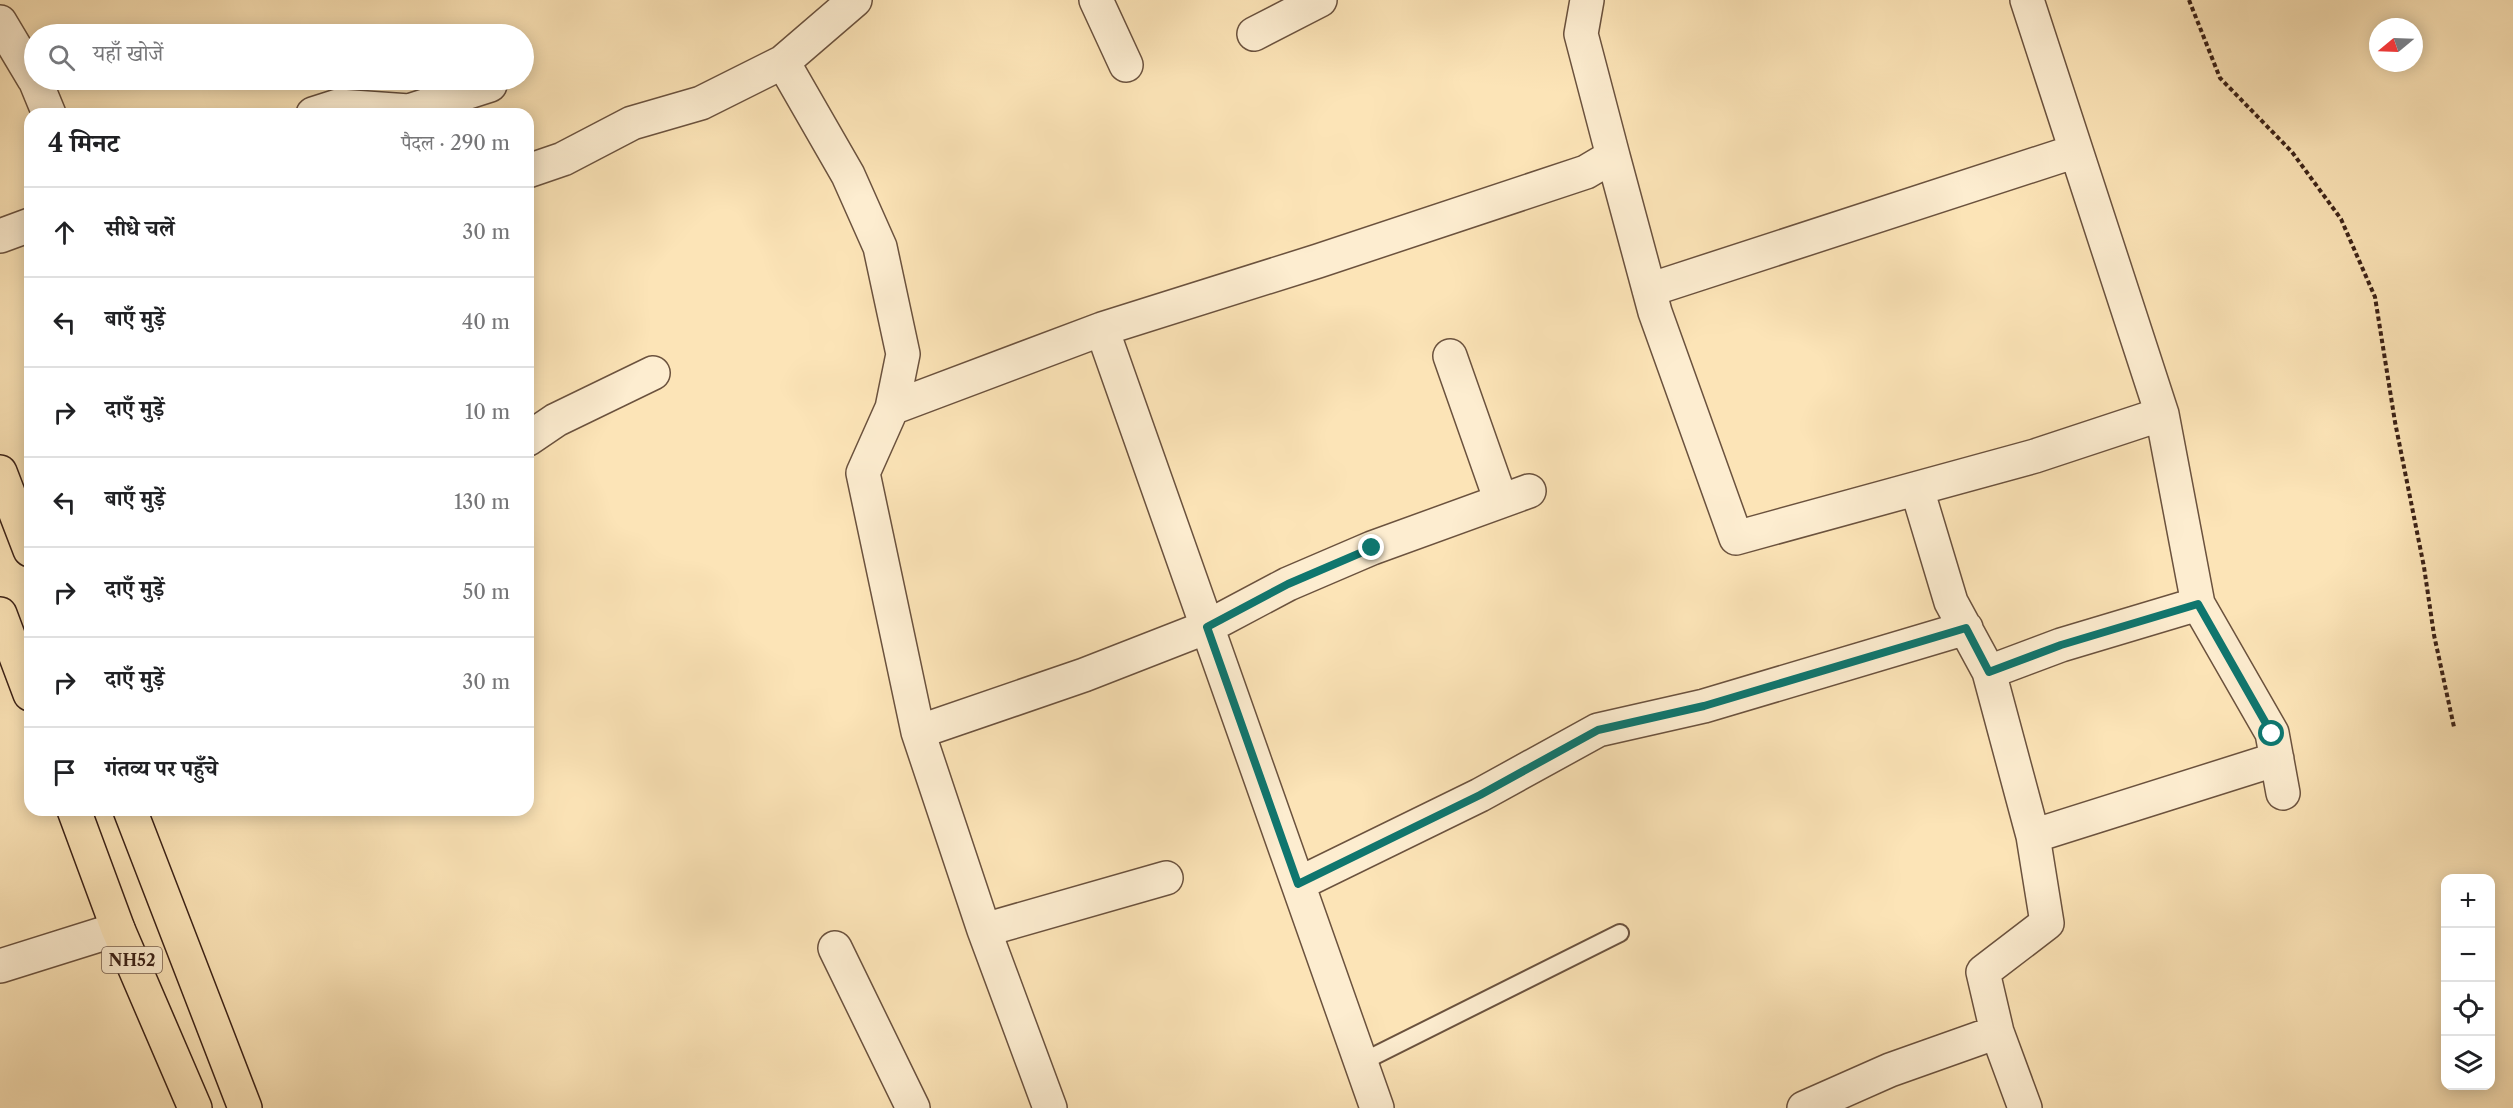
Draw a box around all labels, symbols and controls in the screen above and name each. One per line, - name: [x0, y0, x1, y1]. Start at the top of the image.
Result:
- north arrow: [2369, 18, 2423, 72]
- search box: [24, 24, 534, 90]
- text: यहाँ खोजें: [93, 40, 163, 67]
- icon: search: [45, 41, 78, 74]
- text: 4 मिनट: [48, 127, 119, 159]
- text: पैदल · 290 m: [401, 131, 510, 155]
- text: सीधे चलें: [105, 215, 174, 242]
- icon: ahead: [48, 216, 81, 249]
- text: 30 m: [462, 220, 510, 244]
- text: बाएँ मुड़ें: [105, 305, 165, 332]
- icon: left: [48, 306, 81, 339]
- text: 40 m: [462, 310, 510, 334]
- text: दाएँ मुड़ें: [105, 395, 164, 422]
- icon: right: [48, 396, 81, 429]
- text: 10 m: [465, 400, 510, 424]
- text: बाएँ मुड़ें: [105, 485, 165, 512]
- icon: left: [48, 486, 81, 519]
- text: 130 m: [454, 490, 510, 514]
- route end: [1358, 534, 1384, 560]
- text: दाएँ मुड़ें: [105, 575, 164, 602]
- icon: right: [48, 576, 81, 609]
- text: 50 m: [463, 580, 510, 604]
- text: दाएँ मुड़ें: [105, 665, 164, 692]
- icon: right: [48, 666, 81, 699]
- text: 30 m: [462, 670, 510, 694]
- route start: [2258, 720, 2284, 746]
- text: गंतव्य पर पहुँचे: [105, 755, 218, 782]
- icon: arrive: [48, 756, 81, 789]
- map controls: [2441, 874, 2495, 1090]
- button: +: [2441, 874, 2495, 928]
- button: −: [2441, 928, 2495, 982]
- road number: NH52: [102, 947, 162, 973]
- button: locate: [2441, 982, 2495, 1036]
- button: layers: [2441, 1036, 2495, 1090]

